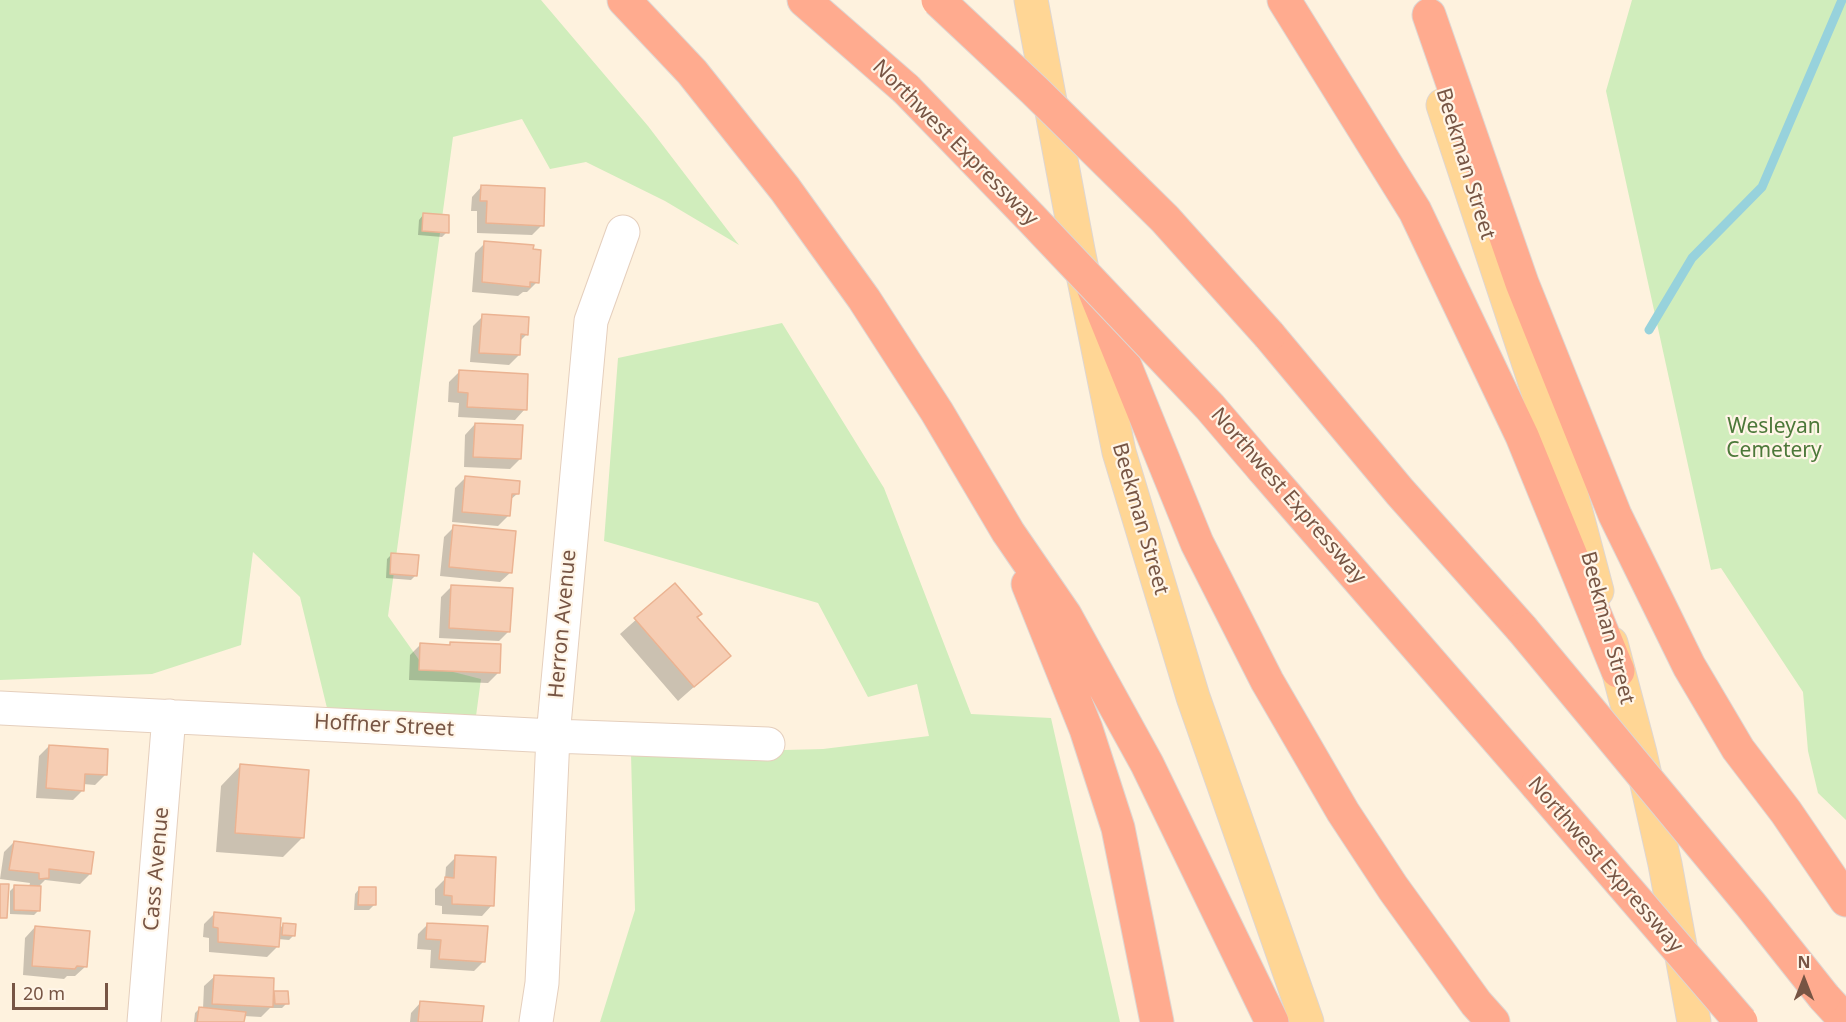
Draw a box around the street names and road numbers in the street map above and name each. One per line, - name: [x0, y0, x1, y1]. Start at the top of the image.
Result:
- street label: Northwest Expressway: [867, 55, 1043, 231]
- street label: Beekman Street: [1430, 85, 1500, 243]
- street label: Northwest Expressway: [1205, 403, 1371, 589]
- street label: Beekman Street: [1106, 440, 1174, 598]
- street label: Herron Avenue: [544, 549, 582, 699]
- street label: Beekman Street: [1575, 549, 1639, 707]
- street label: Hoffner Street: [313, 710, 455, 742]
- street label: Northwest Expressway: [1522, 772, 1688, 958]
- street label: Cass Avenue: [139, 806, 175, 932]

